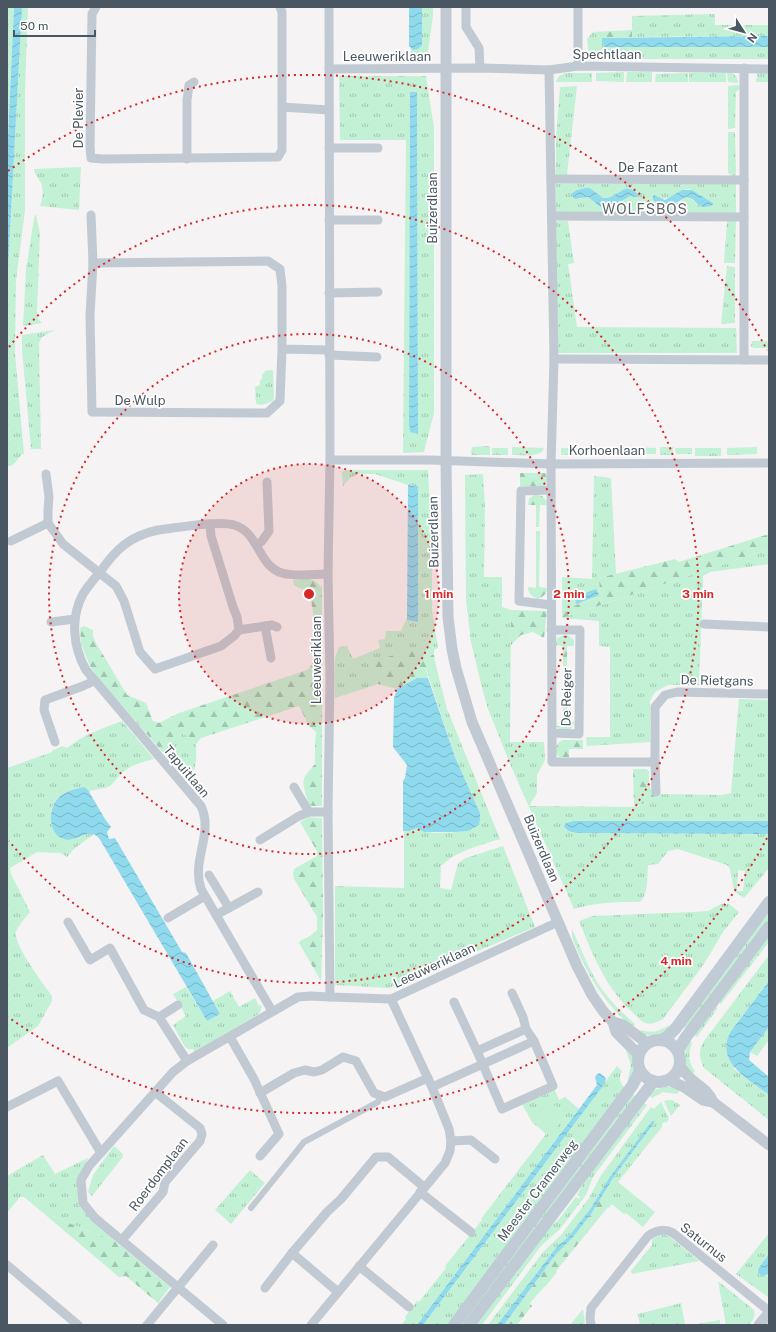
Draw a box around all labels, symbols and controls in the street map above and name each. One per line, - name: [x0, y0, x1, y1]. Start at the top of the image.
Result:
- scale bar: [14, 12, 95, 38]
- north arrow: [724, 12, 764, 52]
- text: 50 m: [20, 19, 48, 33]
- text: N: [745, 31, 759, 45]
- street label: Spechtlaan: [573, 47, 641, 62]
- street label: Leeuweriklaan: [343, 49, 431, 64]
- street label: De Plevier: [71, 88, 86, 148]
- street label: De Fazant: [618, 160, 678, 175]
- street label: Buizerdlaan: [425, 172, 440, 244]
- district label: WOLFSBOS: [602, 201, 688, 217]
- street label: De Wulp: [115, 393, 166, 408]
- street label: Korhoenlaan: [569, 443, 645, 458]
- street label: Buizerdlaan: [425, 496, 442, 568]
- centre of rings: [302, 587, 316, 601]
- text: 1 min: [425, 587, 453, 601]
- text: 2 min: [553, 587, 585, 601]
- text: 3 min: [682, 587, 714, 601]
- street label: Leeuweriklaan: [309, 616, 324, 704]
- street label: De Reiger: [558, 667, 575, 727]
- street label: De Rietgans: [680, 672, 753, 689]
- street label: Tapuitlaan: [160, 742, 213, 800]
- street label: Buizerdlaan: [521, 812, 562, 884]
- street label: Leeuweriklaan: [391, 940, 477, 991]
- text: 4 min: [660, 954, 692, 968]
- street label: Roerdomplaan: [126, 1135, 191, 1214]
- street label: Meester Cramerweg: [494, 1137, 580, 1244]
- street label: Saturnus: [677, 1220, 730, 1265]

